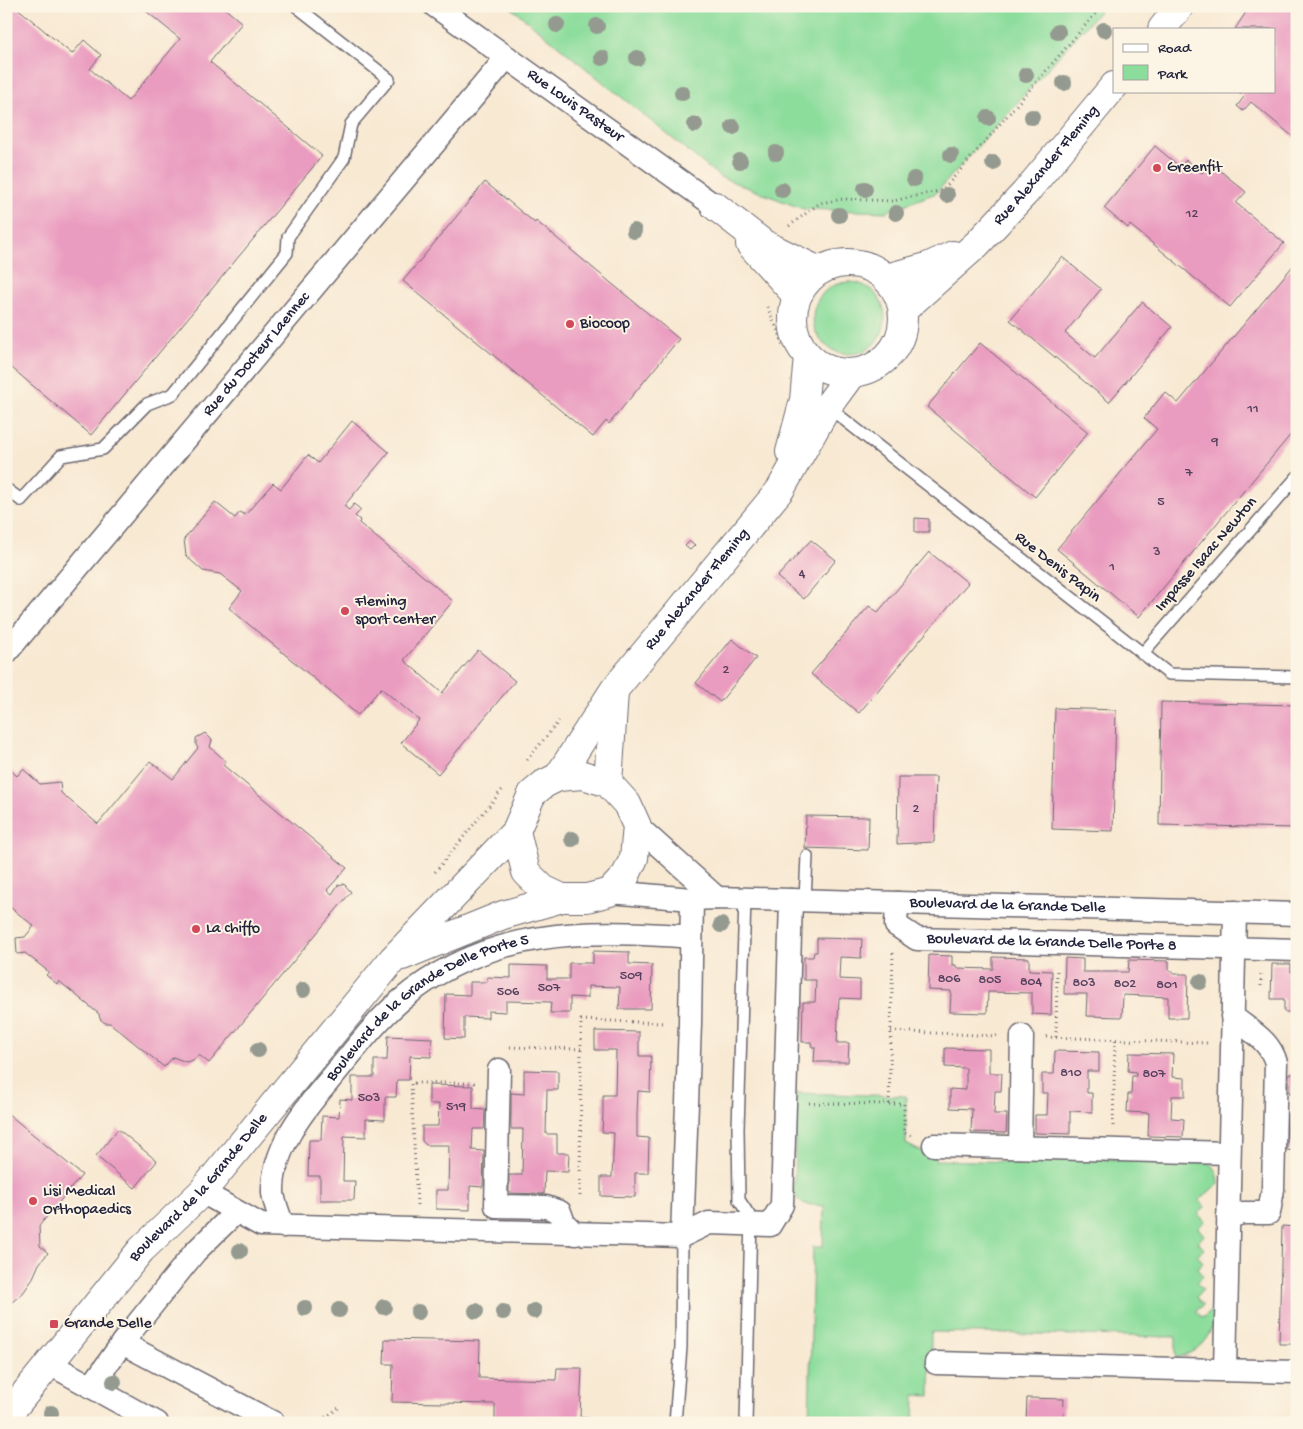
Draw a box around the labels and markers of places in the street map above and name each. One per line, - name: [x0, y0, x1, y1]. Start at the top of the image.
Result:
- place label: Greenfit: [1167, 159, 1223, 178]
- marker: Greenfit: [1151, 162, 1163, 174]
- place label: Biocoop: [579, 315, 630, 334]
- marker: Biocoop: [564, 318, 576, 330]
- place label: Fleming sport center: [354, 593, 436, 630]
- marker: Fleming sport center: [339, 605, 351, 617]
- place label: La chiffo: [206, 920, 260, 939]
- marker: La chiffo: [190, 923, 202, 935]
- place label: Lisi Medical Orthopaedics: [43, 1183, 132, 1220]
- marker: Lisi Medical Orthopaedics: [27, 1195, 39, 1207]
- place label: Grande Delle: [64, 1315, 152, 1334]
- marker: Grande Delle: [48, 1318, 60, 1330]

